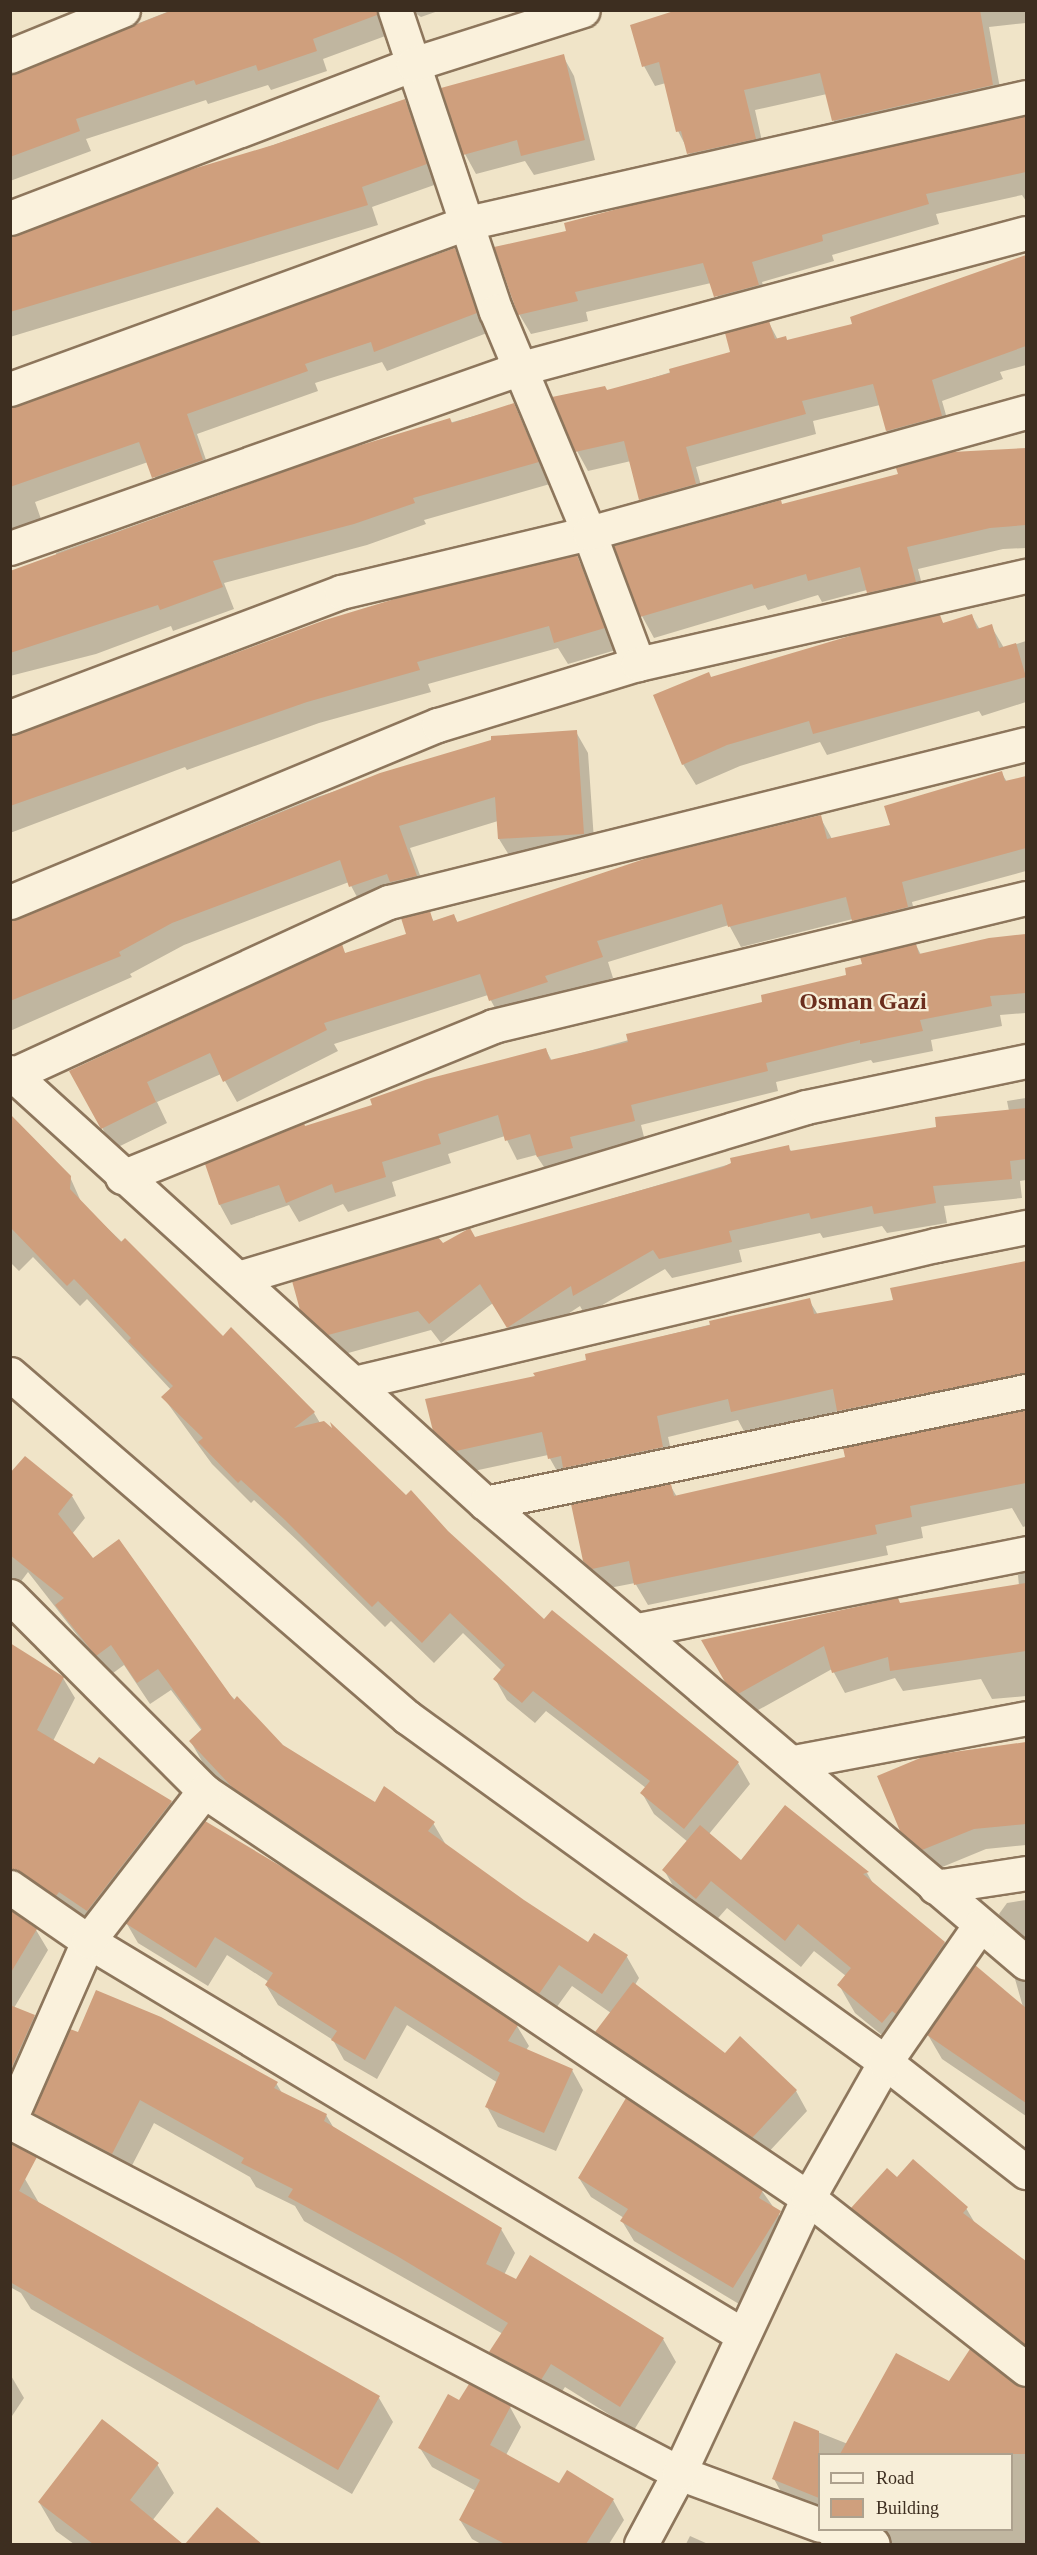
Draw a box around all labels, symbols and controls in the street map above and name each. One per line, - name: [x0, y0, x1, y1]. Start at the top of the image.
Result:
- district label: Osman Gazi: [799, 988, 927, 1016]
- legend: [818, 2453, 1013, 2531]
- text: Road: [876, 2468, 914, 2488]
- text: Building: [876, 2498, 939, 2518]

